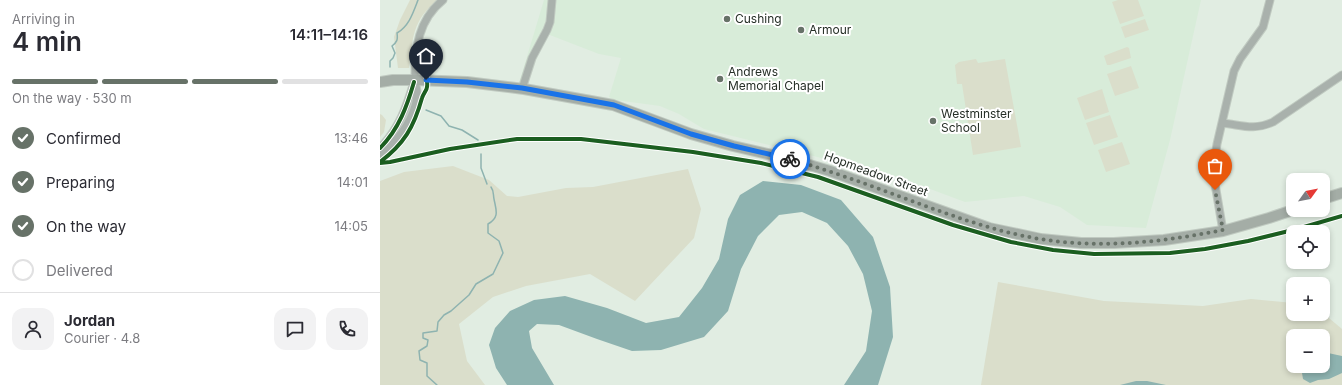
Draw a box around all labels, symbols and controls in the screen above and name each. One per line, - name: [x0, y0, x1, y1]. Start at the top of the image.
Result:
- text: Arriving in: [12, 11, 75, 27]
- place label: Cushing: [735, 11, 782, 26]
- marker: Cushing: [722, 14, 732, 24]
- place label: Armour: [809, 22, 852, 37]
- text: 14:11–14:16: [290, 25, 368, 44]
- marker: Armour: [796, 25, 806, 35]
- text: 4 min: [12, 26, 82, 57]
- pin: [409, 39, 443, 80]
- icon: home: [415, 45, 437, 67]
- place label: Andrews Memorial Chapel: [728, 64, 824, 93]
- marker: Andrews Memorial Chapel: [715, 74, 725, 84]
- text: On the way · 530 m: [12, 90, 132, 106]
- place label: Westminster School: [941, 106, 1012, 135]
- marker: Westminster School: [928, 116, 938, 126]
- icon: check: [12, 127, 34, 149]
- text: Confirmed: [46, 129, 121, 148]
- text: 13:46: [334, 130, 368, 146]
- courier: [770, 139, 810, 179]
- icon: bike: [779, 148, 801, 170]
- street label: Hopmeadow Street: [822, 148, 930, 199]
- pin: [1198, 149, 1232, 190]
- icon: bag: [1204, 155, 1226, 177]
- icon: check: [12, 171, 34, 193]
- text: Preparing: [46, 173, 115, 192]
- north arrow: [1286, 173, 1330, 217]
- map controls: [1286, 173, 1330, 373]
- text: 14:01: [337, 174, 368, 190]
- icon: check: [12, 215, 34, 237]
- text: On the way: [46, 217, 126, 236]
- text: 14:05: [334, 218, 368, 234]
- button: locate: [1286, 225, 1330, 269]
- text: Delivered: [46, 261, 113, 280]
- button: +: [1286, 277, 1330, 321]
- button: person: [12, 308, 54, 350]
- button: chat: [274, 308, 316, 350]
- button: phone: [326, 308, 368, 350]
- text: Jordan: [64, 311, 115, 330]
- button: −: [1286, 329, 1330, 373]
- text: Courier · 4.8: [64, 330, 140, 346]

